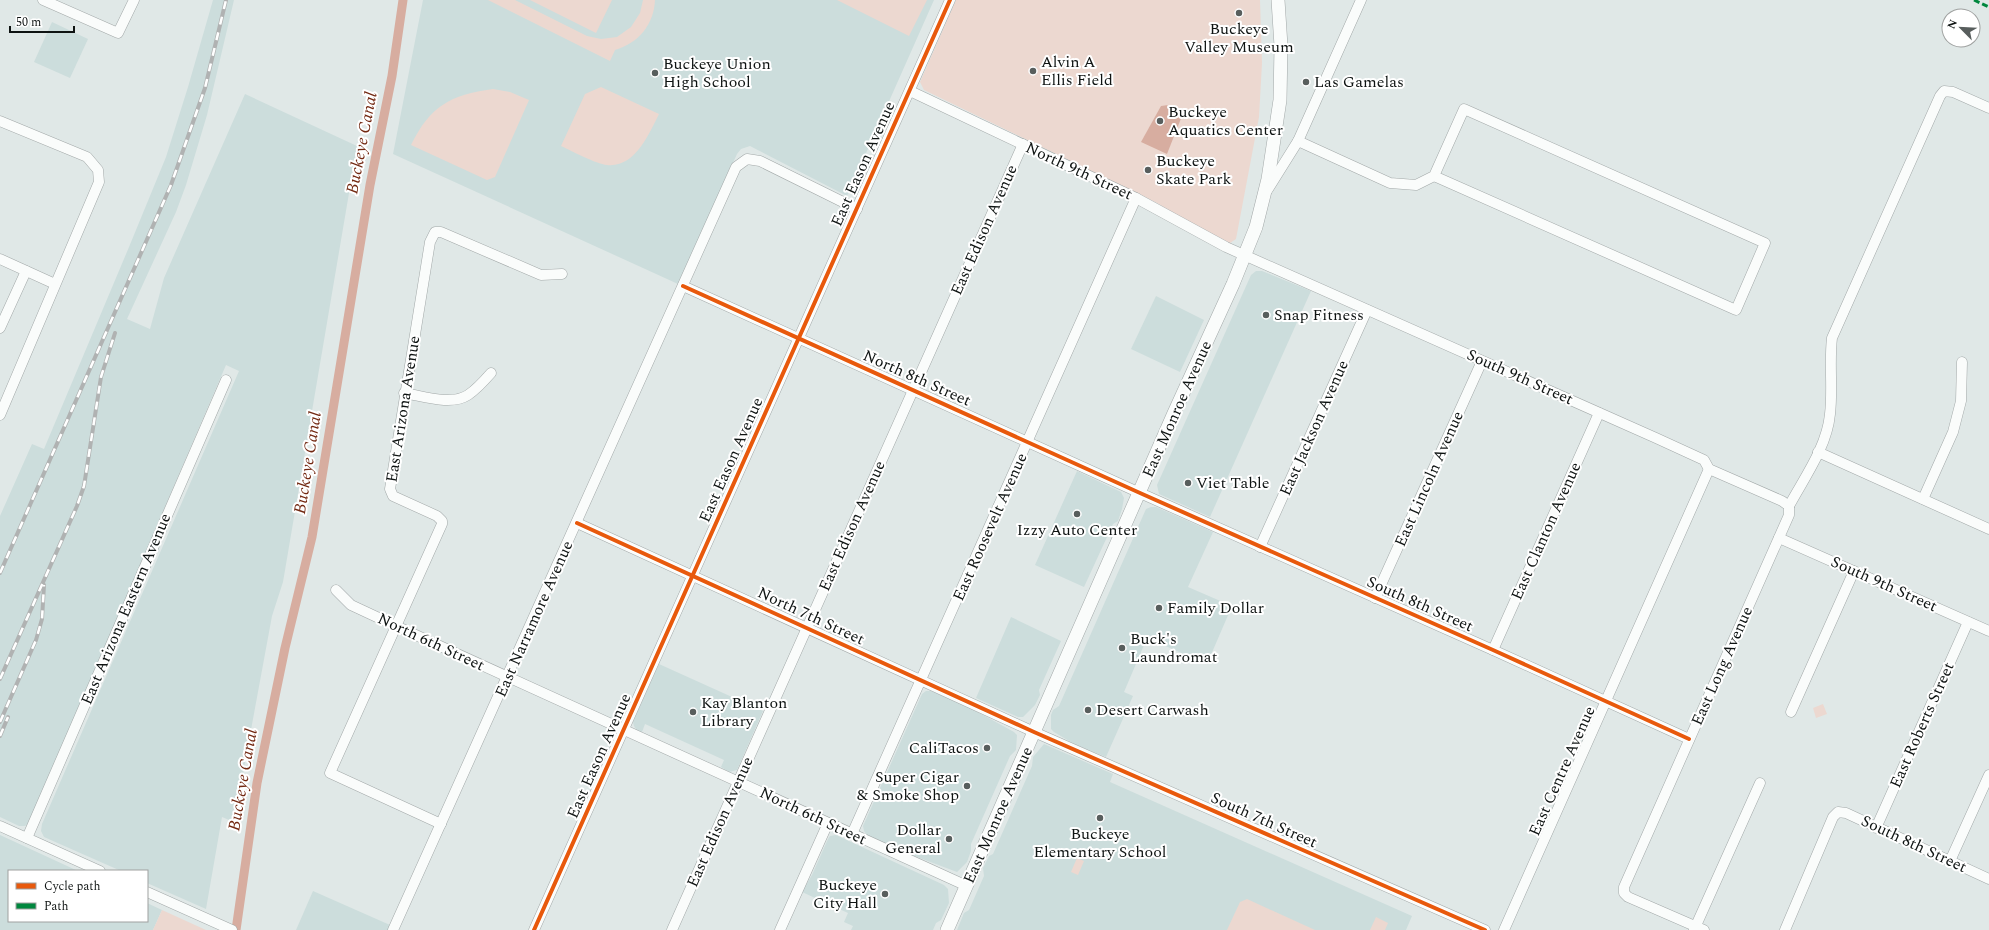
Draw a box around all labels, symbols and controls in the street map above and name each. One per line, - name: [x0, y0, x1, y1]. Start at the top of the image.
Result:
- scale bar: [10, 8, 74, 34]
- marker: Buckeye Valley Museum: [1234, 8, 1244, 18]
- north arrow: [1941, 8, 1981, 48]
- text: 50 m: [16, 13, 41, 32]
- place label: Buckeye Valley Museum: [1184, 17, 1294, 59]
- text: N: [1943, 17, 1962, 32]
- place label: Alvin A Ellis Field: [1041, 50, 1113, 92]
- place label: Buckeye Union High School: [663, 52, 771, 94]
- marker: Alvin A Ellis Field: [1028, 66, 1038, 76]
- marker: Buckeye Union High School: [650, 68, 660, 78]
- place label: Las Gamelas: [1314, 70, 1404, 94]
- marker: Las Gamelas: [1301, 77, 1311, 87]
- water label: Buckeye Canal: [339, 89, 385, 196]
- street label: East Eason Avenue: [825, 98, 901, 230]
- place label: Buckeye Aquatics Center: [1168, 100, 1283, 142]
- marker: Buckeye Aquatics Center: [1155, 116, 1165, 126]
- street label: North 9th Street: [1021, 136, 1137, 206]
- place label: Buckeye Skate Park: [1156, 149, 1231, 191]
- street label: East Edison Avenue: [944, 161, 1024, 299]
- marker: Buckeye Skate Park: [1143, 165, 1153, 175]
- place label: Snap Fitness: [1274, 303, 1364, 327]
- marker: Snap Fitness: [1261, 310, 1271, 320]
- street label: East Arizona Avenue: [380, 334, 426, 484]
- street label: East Monroe Avenue: [1136, 337, 1218, 481]
- street label: South 9th Street: [1463, 343, 1577, 411]
- street label: North 8th Street: [859, 344, 975, 413]
- street label: East Jackson Avenue: [1273, 356, 1355, 500]
- street label: East Eason Avenue: [693, 394, 769, 526]
- street label: East Lincoln Avenue: [1388, 407, 1470, 551]
- water label: Buckeye Canal: [287, 409, 329, 516]
- street label: East Roosevelt Avenue: [947, 449, 1033, 605]
- street label: East Edison Avenue: [812, 457, 892, 595]
- street label: East Clanton Avenue: [1505, 458, 1587, 604]
- place label: Viet Table: [1196, 471, 1270, 495]
- marker: Viet Table: [1183, 478, 1193, 488]
- street label: East Arizona Eastern Avenue: [75, 509, 177, 709]
- marker: Izzy Auto Center: [1072, 509, 1082, 519]
- place label: Izzy Auto Center: [1017, 518, 1137, 542]
- street label: East Narramore Avenue: [489, 537, 579, 701]
- street label: South 9th Street: [1827, 550, 1941, 618]
- street label: South 8th Street: [1363, 570, 1477, 638]
- street label: North 7th Street: [753, 581, 869, 651]
- place label: Family Dollar: [1167, 596, 1264, 620]
- marker: Family Dollar: [1154, 603, 1164, 613]
- street label: East Long Avenue: [1685, 603, 1759, 729]
- street label: North 6th Street: [373, 607, 489, 677]
- place label: Buck's Laundromat: [1130, 627, 1218, 669]
- marker: Buck's Laundromat: [1117, 643, 1127, 653]
- street label: East Roberts Street: [1883, 658, 1961, 792]
- street label: East Eason Avenue: [561, 690, 637, 822]
- place label: Kay Blanton Library: [701, 691, 787, 733]
- place label: Desert Carwash: [1096, 698, 1209, 722]
- street label: East Centre Avenue: [1523, 702, 1601, 840]
- marker: Desert Carwash: [1083, 705, 1093, 715]
- marker: Kay Blanton Library: [688, 707, 698, 717]
- water label: Buckeye Canal: [221, 726, 265, 833]
- place label: CaliTacos: [909, 736, 979, 760]
- street label: East Monroe Avenue: [957, 743, 1039, 887]
- marker: CaliTacos: [982, 743, 992, 753]
- street label: East Edison Avenue: [680, 753, 760, 891]
- place label: Super Cigar & Smoke Shop: [857, 765, 959, 807]
- street label: North 6th Street: [755, 781, 871, 851]
- marker: Super Cigar & Smoke Shop: [962, 781, 972, 791]
- street label: South 7th Street: [1207, 786, 1321, 854]
- street label: South 8th Street: [1857, 809, 1971, 879]
- marker: Buckeye Elementary School: [1095, 813, 1105, 823]
- place label: Dollar General: [885, 818, 941, 860]
- place label: Buckeye Elementary School: [1033, 822, 1167, 864]
- marker: Dollar General: [944, 834, 954, 844]
- legend: [8, 870, 148, 922]
- place label: Buckeye City Hall: [813, 873, 877, 915]
- text: Cycle path: [44, 877, 101, 896]
- marker: Buckeye City Hall: [880, 889, 890, 899]
- text: Path: [44, 897, 69, 916]

